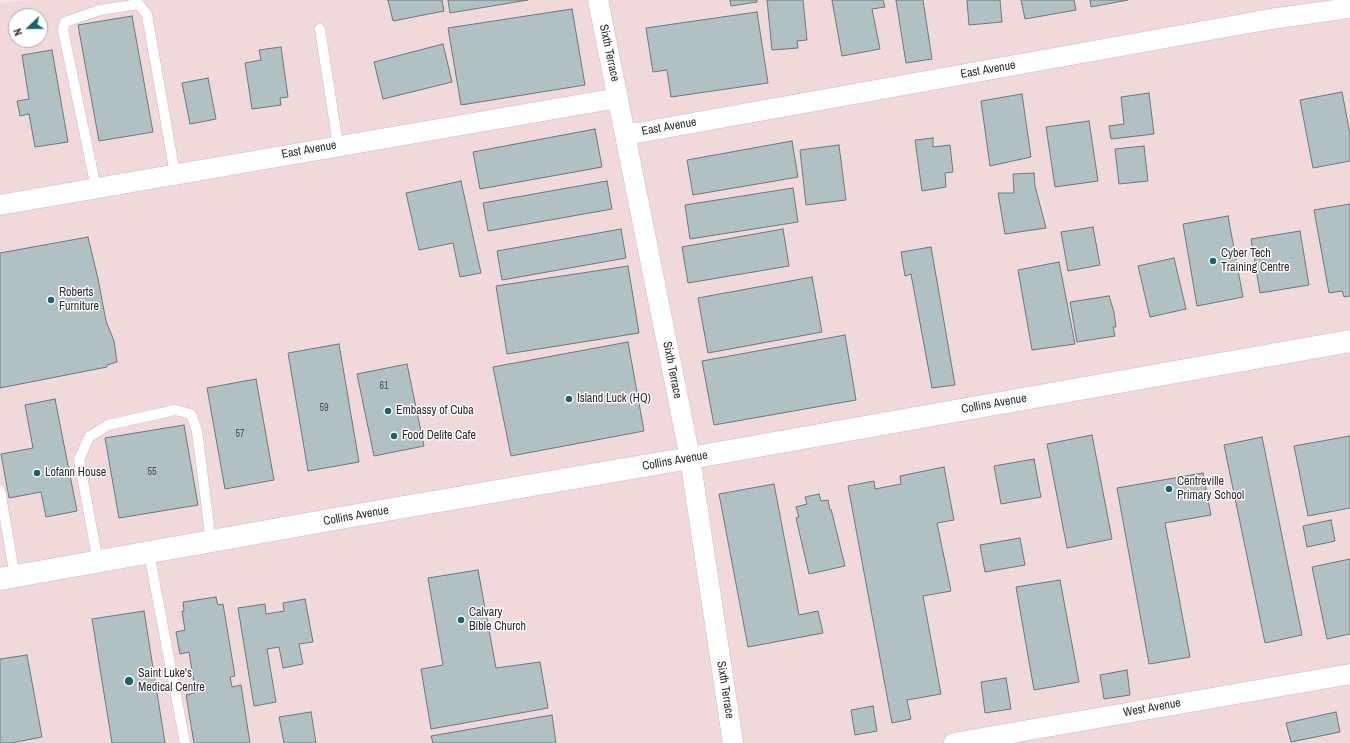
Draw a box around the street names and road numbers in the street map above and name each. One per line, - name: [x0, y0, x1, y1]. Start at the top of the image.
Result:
- street label: Sixth Terrace: [596, 23, 622, 83]
- street label: East Avenue: [959, 58, 1017, 82]
- street label: East Avenue: [640, 115, 698, 139]
- street label: East Avenue: [280, 138, 338, 162]
- street label: Sixth Terrace: [659, 340, 685, 400]
- street label: Collins Avenue: [960, 391, 1028, 417]
- street label: Collins Avenue: [641, 448, 709, 474]
- street label: Collins Avenue: [322, 503, 390, 529]
- street label: Sixth Terrace: [713, 660, 737, 720]
- street label: West Avenue: [1122, 696, 1182, 720]

